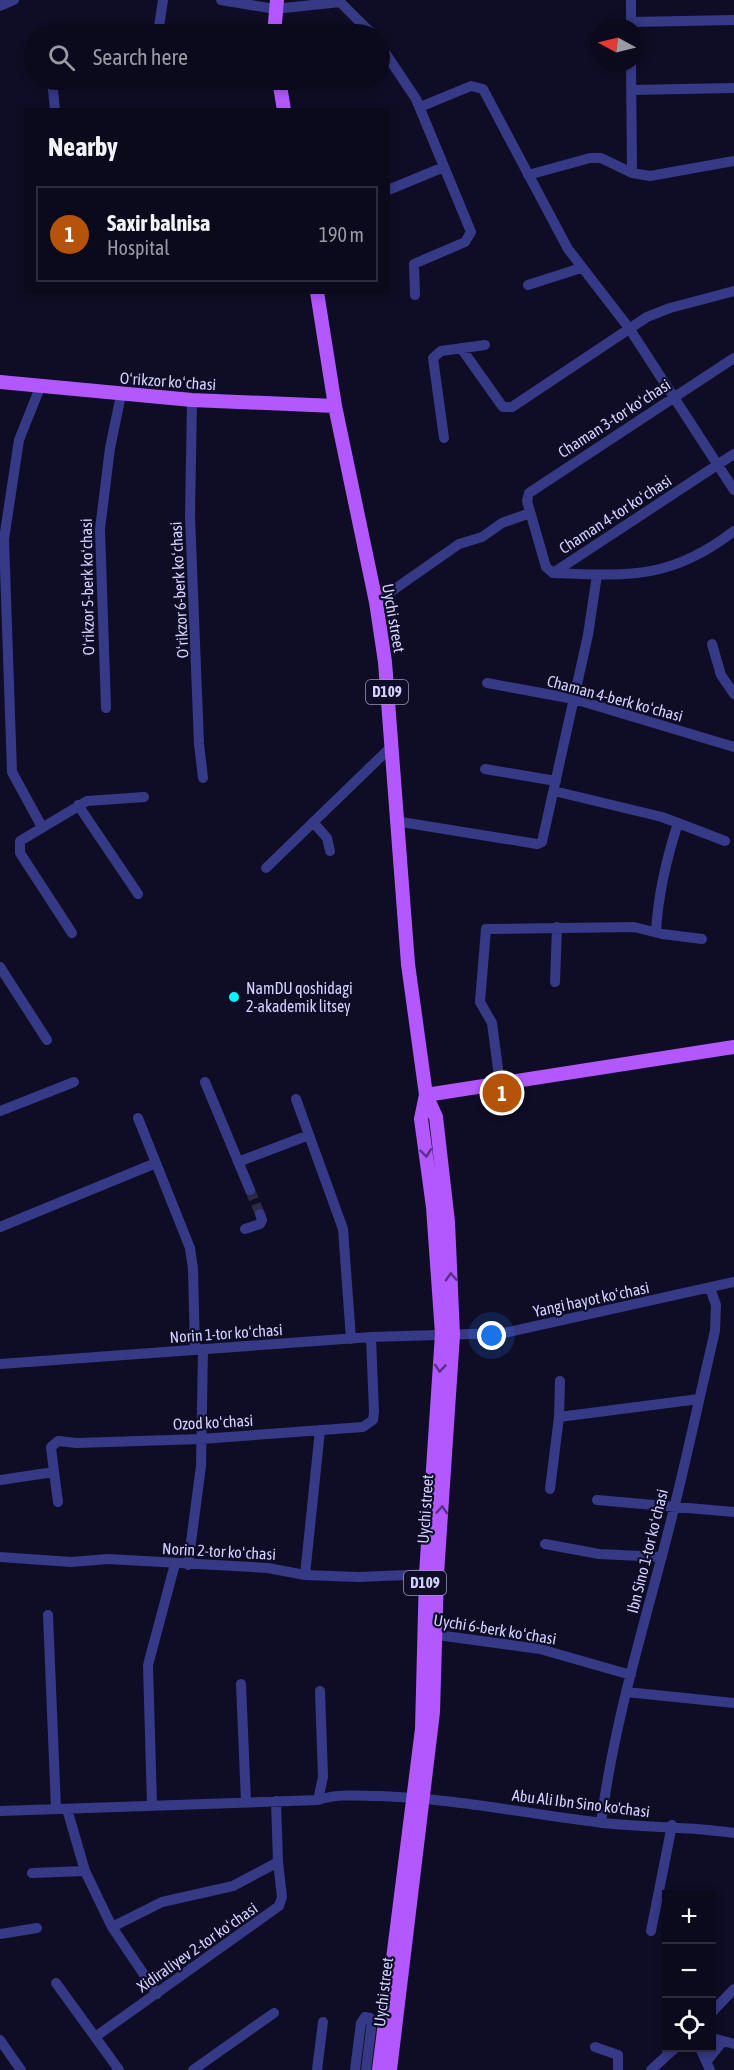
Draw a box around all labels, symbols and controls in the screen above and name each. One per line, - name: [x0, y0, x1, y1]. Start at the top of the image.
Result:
- north arrow: [590, 18, 644, 72]
- search box: [24, 24, 390, 90]
- icon: search: [45, 41, 78, 74]
- text: Search here: [93, 44, 188, 70]
- text: Nearby: [48, 132, 118, 162]
- text: Saxir balnisa: [107, 210, 210, 236]
- text: 1: [65, 223, 74, 246]
- text: 190 m: [319, 223, 364, 246]
- text: Hospital: [107, 236, 170, 259]
- street label: Oʻrikzor koʻchasi: [119, 369, 217, 393]
- street label: Chaman 3-tor koʻchasi: [555, 375, 673, 461]
- street label: Chaman 4-tor koʻchasi: [556, 471, 674, 557]
- street label: Oʻrikzor 5-berk koʻchasi: [77, 518, 97, 656]
- street label: Oʻrikzor 6-berk koʻchasi: [166, 521, 192, 659]
- street label: Uychi street: [378, 582, 409, 654]
- street label: Chaman 4-berk koʻchasi: [545, 671, 685, 725]
- road number: D109: [366, 680, 408, 704]
- place label: NamDU qoshidagi 2-akademik litsey: [246, 979, 353, 1016]
- marker: NamDU qoshidagi 2-akademik litsey: [227, 990, 241, 1004]
- pin: 1: [482, 1070, 522, 1116]
- one-way arrow: [419, 1148, 431, 1158]
- one-way arrow: [444, 1272, 457, 1281]
- street label: Yangi hayot koʻchasi: [531, 1278, 651, 1321]
- street label: Norin 1-tor koʻchasi: [169, 1320, 283, 1346]
- your location: [477, 1321, 506, 1350]
- one-way arrow: [433, 1364, 446, 1373]
- street label: Ozod koʻchasi: [172, 1411, 254, 1433]
- street label: Uychi street: [414, 1473, 437, 1544]
- street label: Ibn Sino 1-tor koʻchasi: [623, 1487, 671, 1615]
- one-way arrow: [435, 1506, 448, 1515]
- street label: Norin 2-tor koʻchasi: [162, 1539, 276, 1563]
- road number: D109: [404, 1571, 446, 1595]
- street label: Uychi 6-berk koʻchasi: [432, 1610, 558, 1649]
- street label: Abu Ali Ibn Sino ko'chasi: [511, 1786, 651, 1820]
- map controls: [662, 1890, 716, 2052]
- button: +: [662, 1890, 716, 1944]
- street label: Xidiraliyev 2-tor koʻchasi: [133, 1899, 261, 1996]
- button: −: [662, 1944, 716, 1998]
- street label: Uychi street: [370, 1956, 397, 2028]
- button: locate: [662, 1998, 716, 2052]

